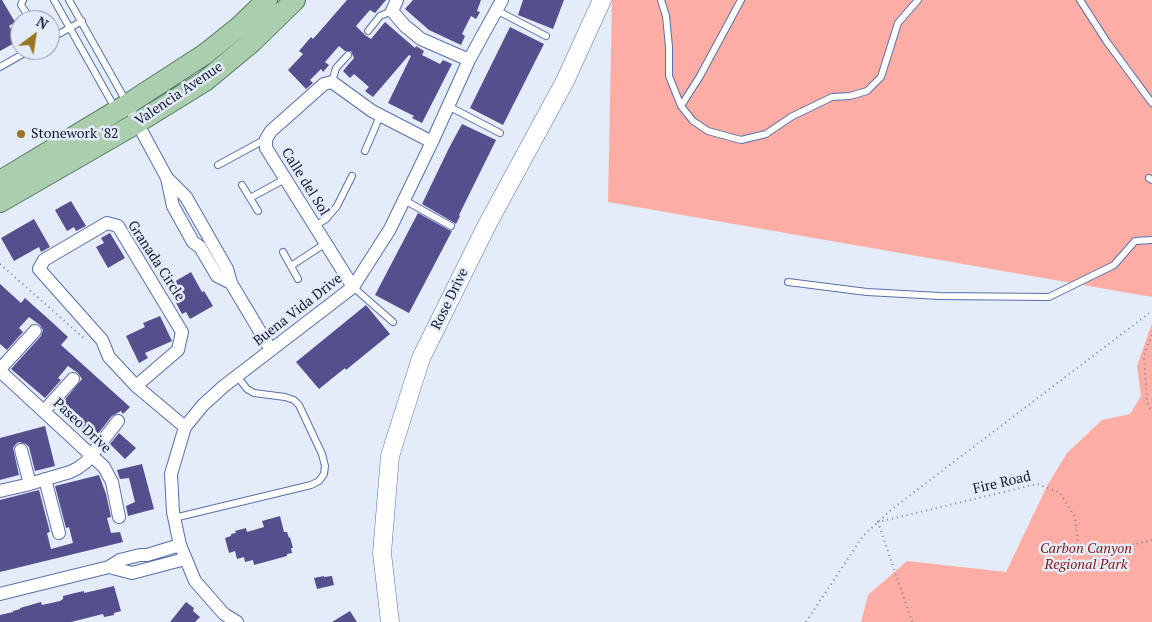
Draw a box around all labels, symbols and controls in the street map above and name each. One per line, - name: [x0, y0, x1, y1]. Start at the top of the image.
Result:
- north arrow: [10, 10, 60, 60]
- text: N: [33, 12, 52, 33]
- street label: Valencia Avenue: [132, 58, 226, 130]
- place label: Stonework '82: [31, 126, 119, 142]
- marker: Stonework '82: [15, 128, 27, 140]
- street label: Calle del Sol: [278, 145, 332, 219]
- street label: Granada Circle: [124, 218, 188, 304]
- street label: Rose Drive: [428, 266, 472, 332]
- street label: Buena Vida Drive: [250, 270, 346, 350]
- street label: Paseo Drive: [50, 395, 114, 457]
- street label: Fire Road: [971, 468, 1033, 498]
- park label: Carbon Canyon Regional Park: [1040, 541, 1132, 574]

